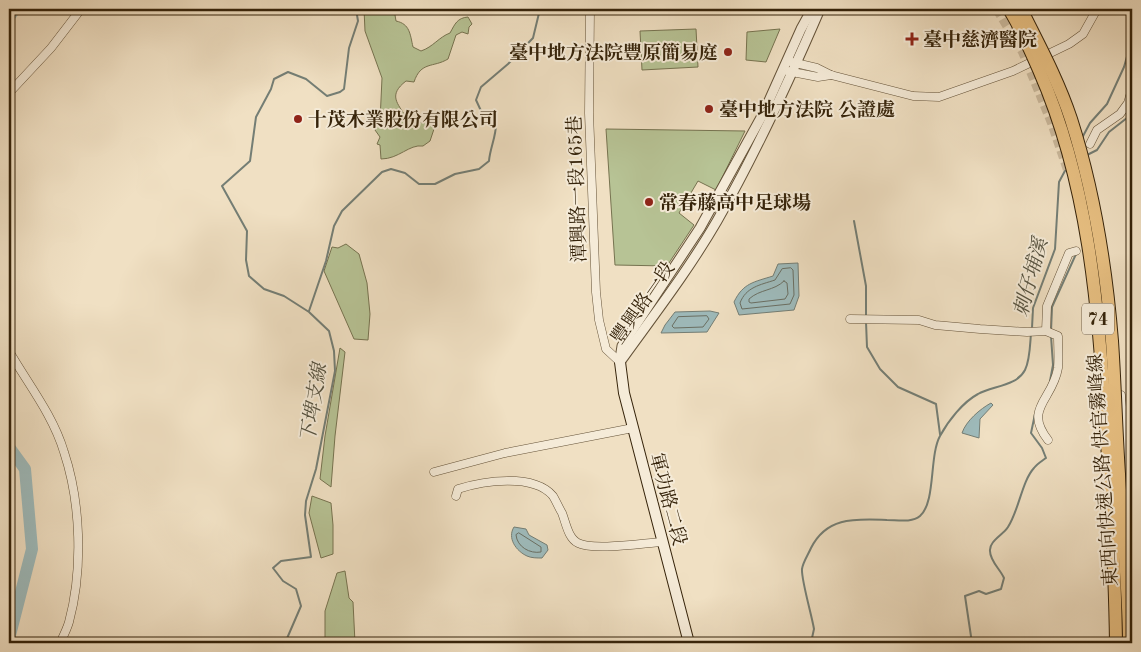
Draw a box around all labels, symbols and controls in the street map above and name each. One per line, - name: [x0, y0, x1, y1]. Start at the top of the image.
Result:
- place label: 臺中慈濟醫院: [923, 29, 1037, 51]
- marker: 臺中慈濟醫院: [905, 32, 919, 46]
- place label: 臺中地方法院豐原簡易庭: [509, 42, 718, 64]
- marker: 臺中地方法院豐原簡易庭: [722, 46, 734, 58]
- place label: 臺中地方法院 公證處: [719, 99, 895, 121]
- marker: 臺中地方法院 公證處: [703, 103, 715, 115]
- place label: 十茂木業股份有限公司: [308, 109, 498, 131]
- marker: 十茂木業股份有限公司: [292, 113, 304, 125]
- street label: 潭興路一段165巷: [564, 115, 591, 263]
- place label: 常春藤高中足球場: [659, 192, 811, 214]
- marker: 常春藤高中足球場: [643, 196, 655, 208]
- water label: 刺仔埔溪: [1010, 234, 1052, 319]
- street label: 豐興路一段: [607, 257, 679, 348]
- road number: 74: [1082, 304, 1114, 334]
- street label: 東西向快速公路 快官霧峰線: [1084, 353, 1122, 587]
- water label: 下埤支線: [297, 360, 331, 444]
- street label: 軍功路二段: [645, 451, 691, 548]

